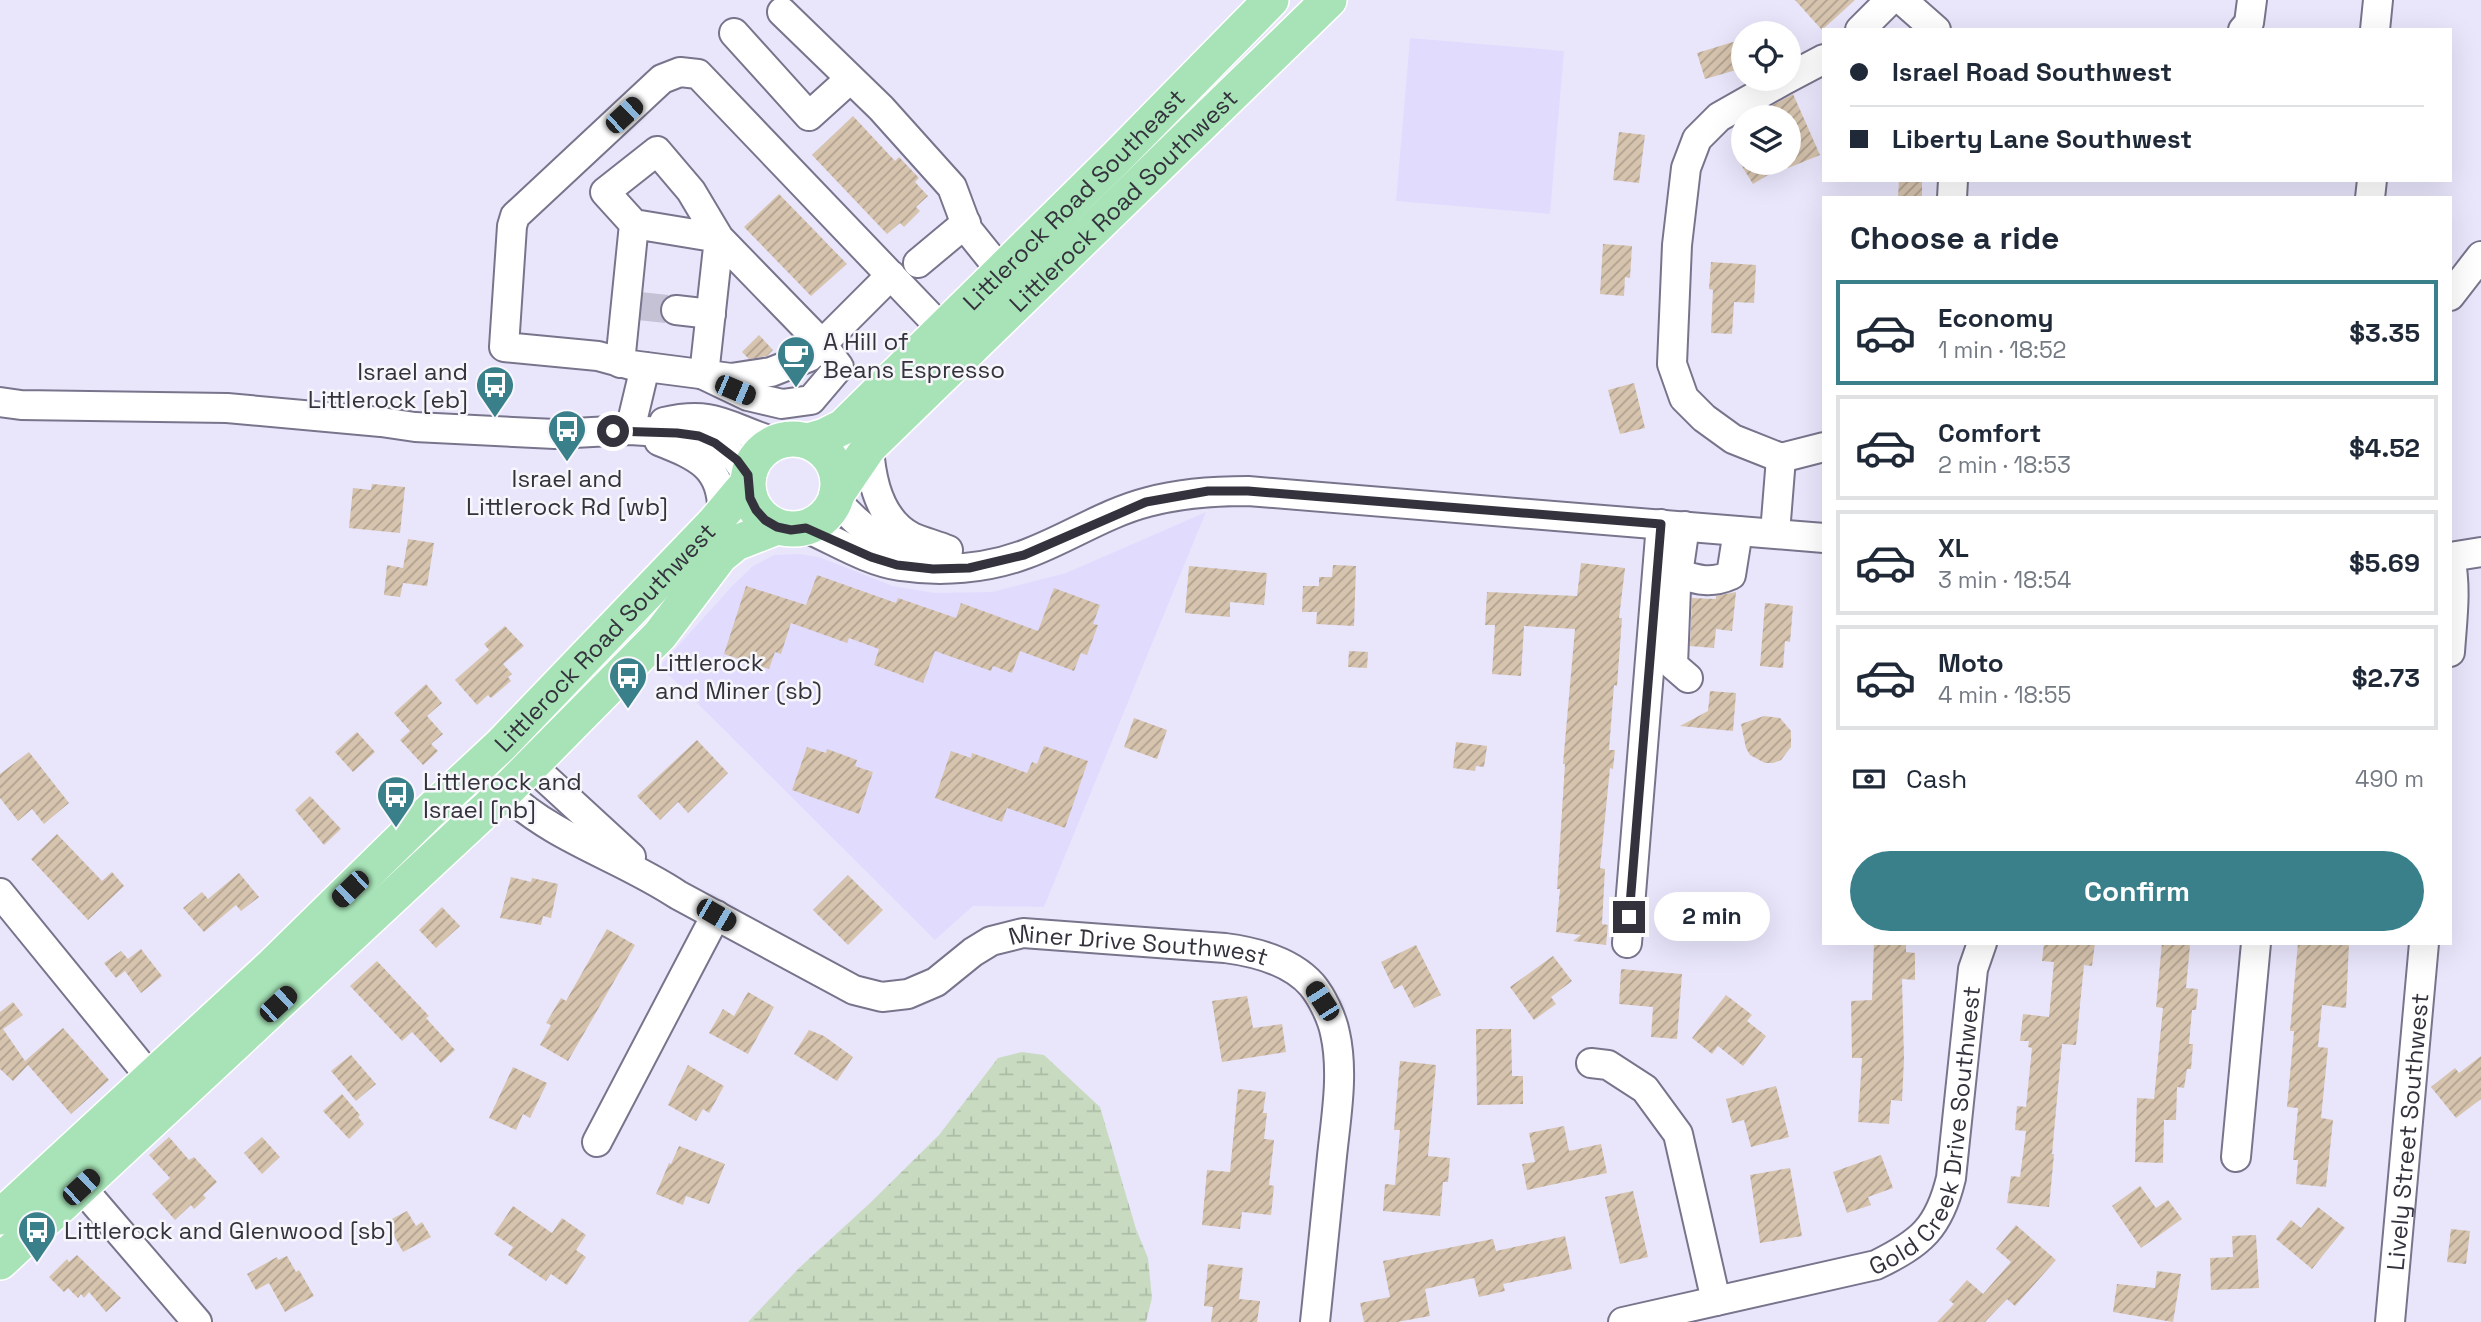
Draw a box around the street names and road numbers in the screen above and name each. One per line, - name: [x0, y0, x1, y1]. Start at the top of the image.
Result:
- street label: Littlerock Road Southeast: [956, 82, 1191, 316]
- street label: Littlerock Road Southwest: [1002, 82, 1244, 318]
- street label: Littlerock Road Southwest: [487, 516, 722, 758]
- street label: Miner Drive Southwest: [1005, 916, 1272, 972]
- street label: Gold Creek Drive Southwest: [1864, 984, 1987, 1282]
- street label: Lively Street Southwest: [2379, 992, 2435, 1272]

